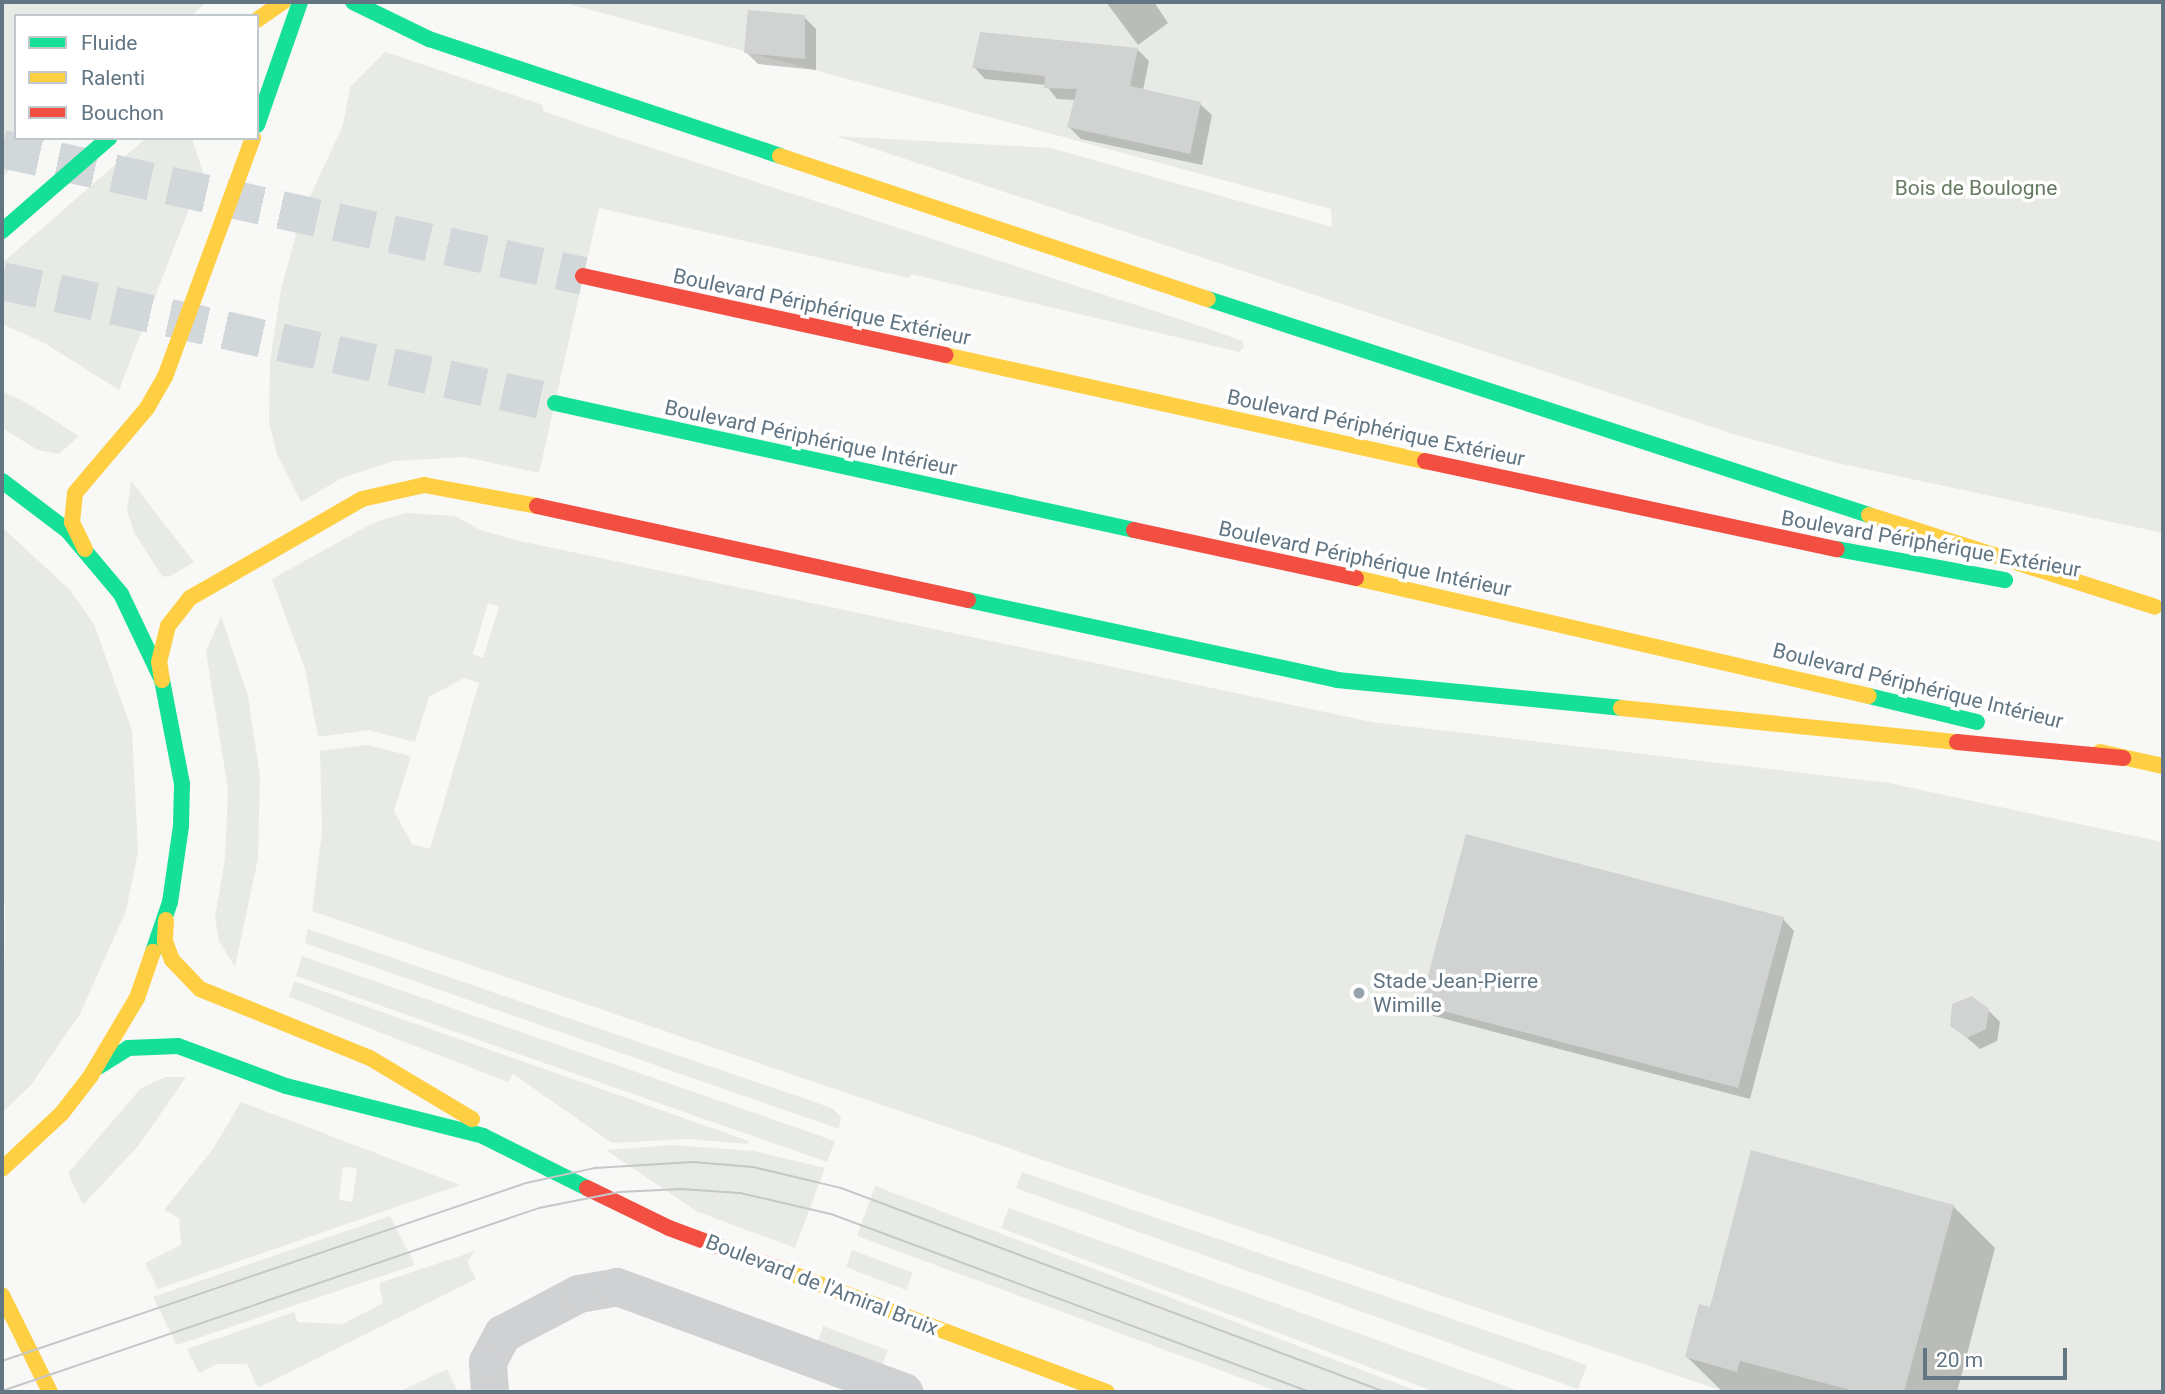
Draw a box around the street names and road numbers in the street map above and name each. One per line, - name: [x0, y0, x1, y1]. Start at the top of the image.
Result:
- street label: Boulevard Périphérique Extérieur: [671, 263, 973, 351]
- street label: Boulevard Périphérique Extérieur: [1225, 384, 1527, 472]
- street label: Boulevard Périphérique Intérieur: [662, 395, 960, 481]
- street label: Boulevard Périphérique Extérieur: [1779, 505, 2083, 583]
- street label: Boulevard Périphérique Intérieur: [1216, 516, 1514, 602]
- street label: Boulevard Périphérique Intérieur: [1770, 638, 2066, 734]
- street label: Boulevard de l'Amiral Bruix: [702, 1229, 942, 1341]

